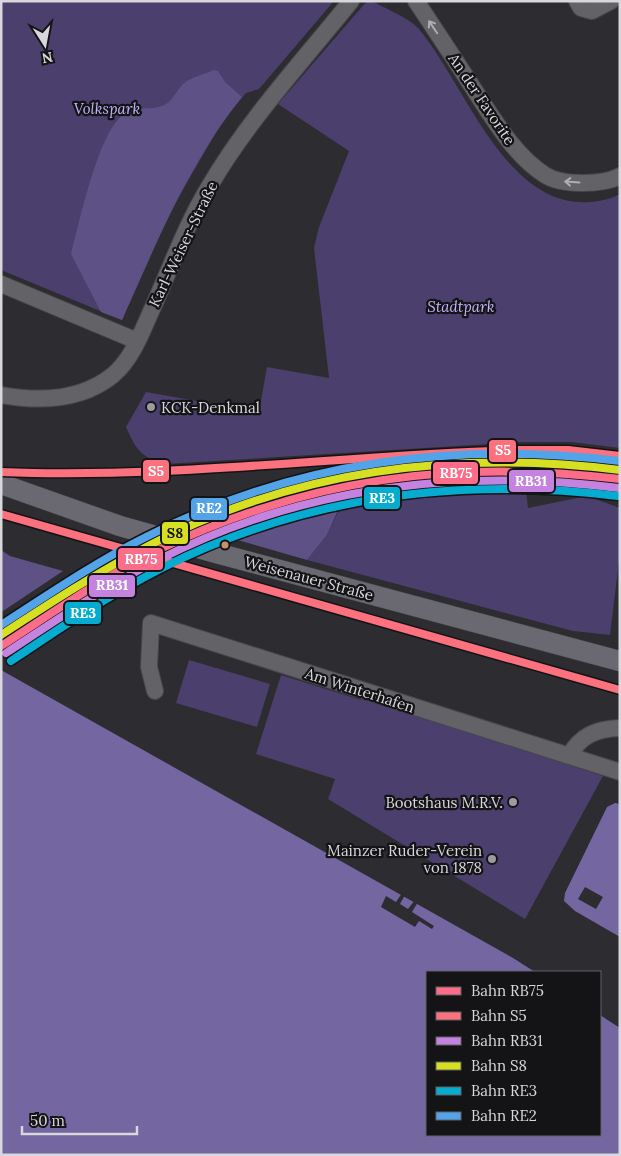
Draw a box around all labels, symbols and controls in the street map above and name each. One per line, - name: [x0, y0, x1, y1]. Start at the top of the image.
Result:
- north arrow: [20, 20, 70, 70]
- one-way arrow: [428, 20, 438, 34]
- text: N: [40, 48, 55, 68]
- street label: An der Favorite: [444, 49, 520, 148]
- park label: Volkspark: [74, 99, 141, 118]
- one-way arrow: [565, 177, 581, 186]
- street label: Karl-Weiser-Straße: [144, 178, 222, 310]
- park label: Stadtpark: [427, 297, 495, 316]
- place label: KCK-Denkmal: [161, 398, 260, 417]
- marker: KCK-Denkmal: [145, 401, 157, 413]
- line badge: S5: [488, 439, 517, 463]
- text: S5: [495, 441, 511, 459]
- line badge: S5: [142, 459, 170, 483]
- line badge: RB75: [432, 461, 479, 485]
- text: S5: [148, 462, 164, 480]
- text: RB75: [440, 464, 473, 482]
- line badge: RB31: [508, 469, 555, 493]
- text: RB31: [515, 472, 548, 490]
- line badge: RE3: [363, 486, 401, 510]
- text: RE3: [369, 489, 395, 507]
- line badge: RE2: [190, 497, 228, 521]
- text: RE2: [196, 499, 222, 517]
- line badge: S8: [161, 521, 189, 545]
- text: S8: [167, 524, 183, 542]
- unlabelled marker: [220, 540, 230, 550]
- line badge: RB75: [117, 547, 164, 571]
- text: RB75: [125, 550, 158, 568]
- street label: Weisenauer Straße: [242, 552, 376, 604]
- line badge: RB31: [88, 574, 136, 598]
- text: RB31: [96, 576, 129, 594]
- line badge: RE3: [64, 601, 102, 625]
- text: RE3: [70, 604, 96, 622]
- street label: Am Winterhafen: [302, 663, 417, 717]
- place label: Bootshaus M.R.V.: [385, 793, 503, 812]
- marker: Bootshaus M.R.V.: [507, 796, 519, 808]
- place label: Mainzer Ruder-Verein von 1878: [327, 841, 482, 877]
- marker: Mainzer Ruder-Verein von 1878: [486, 853, 498, 865]
- legend: [426, 971, 601, 1136]
- text: Bahn RB75: [471, 981, 544, 1000]
- text: Bahn S5: [471, 1006, 527, 1025]
- text: Bahn RB31: [471, 1031, 543, 1050]
- text: Bahn S8: [471, 1056, 527, 1075]
- text: Bahn RE3: [471, 1081, 537, 1100]
- scale bar: [22, 1104, 138, 1136]
- text: Bahn RE2: [471, 1106, 537, 1125]
- text: 50 m: [30, 1111, 65, 1130]

